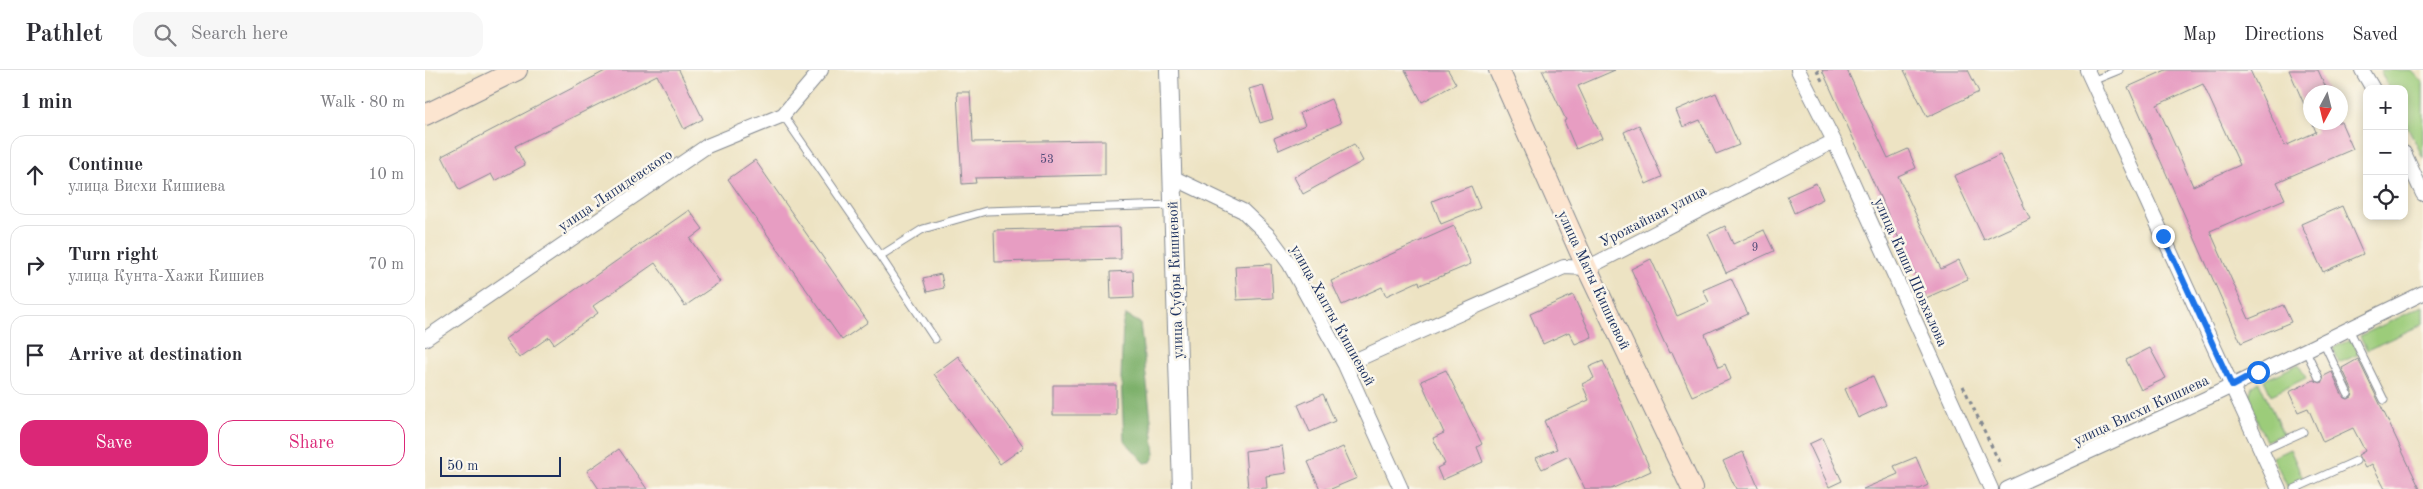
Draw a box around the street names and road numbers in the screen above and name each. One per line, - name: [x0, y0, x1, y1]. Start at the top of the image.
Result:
- street label: улица Ляпидевского: [556, 147, 676, 235]
- street label: Урожайная улица: [1598, 184, 1710, 251]
- street label: улица Киши Шовхалова: [1870, 196, 1950, 350]
- street label: улица Субры Кишиевой: [1166, 201, 1187, 359]
- street label: улица Маты Кишиевой: [1554, 209, 1632, 353]
- street label: улица Хапты Кишиевой: [1287, 243, 1377, 389]
- street label: улица Висхи Кишиева: [2072, 373, 2212, 449]

